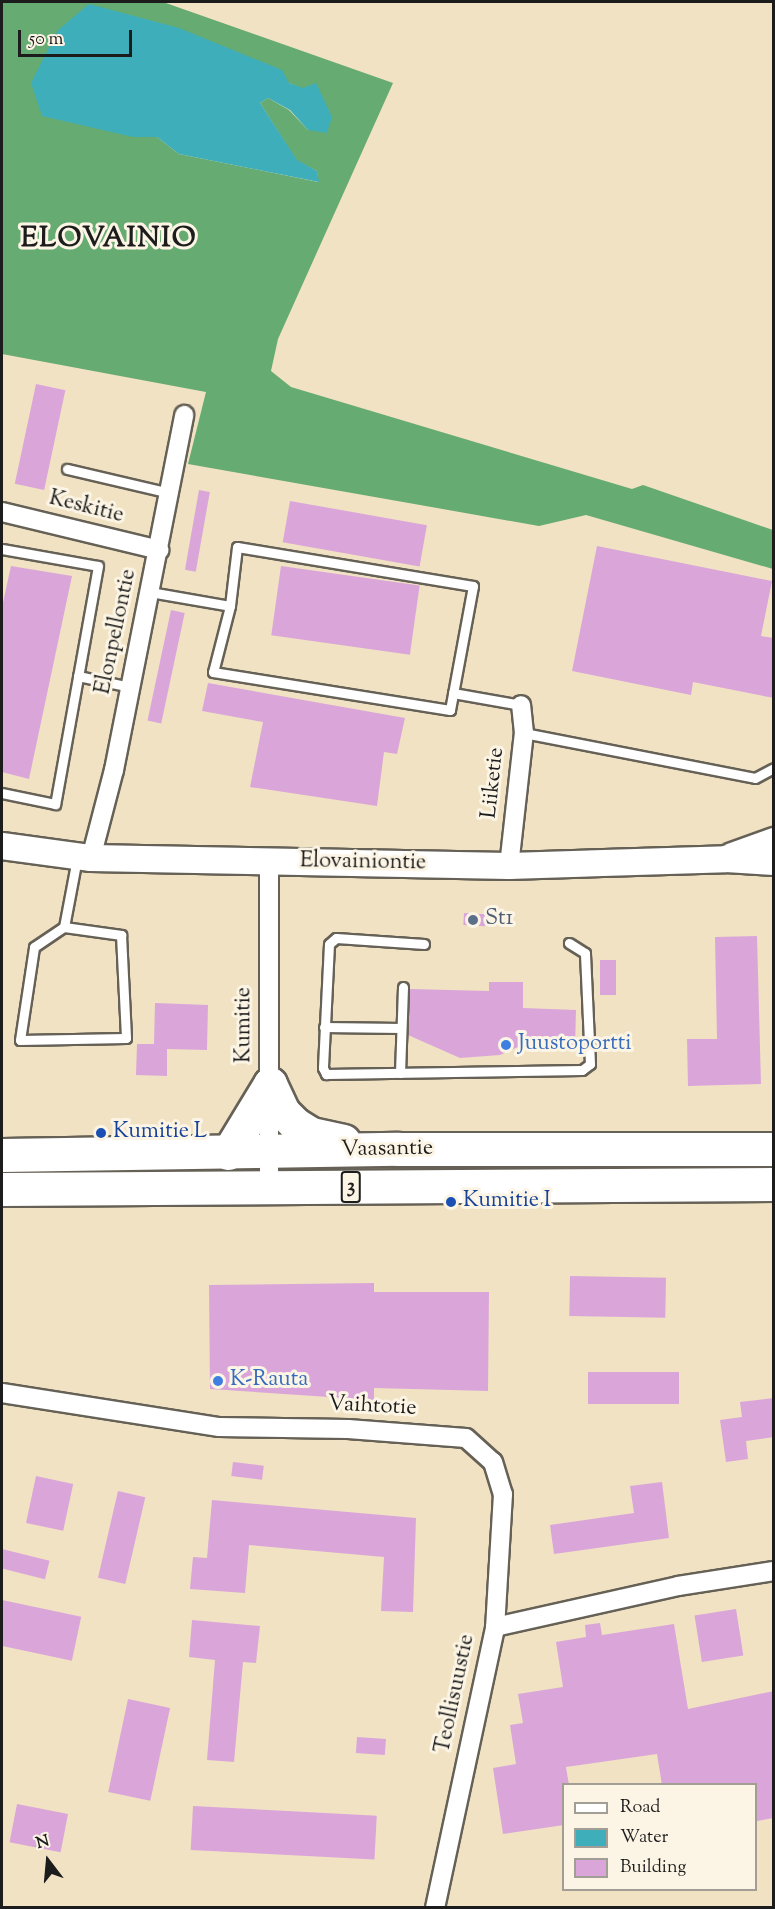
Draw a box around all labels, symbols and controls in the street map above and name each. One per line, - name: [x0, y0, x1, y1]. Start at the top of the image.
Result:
- scale bar: [21, 18, 135, 56]
- text: 50 m: [29, 27, 63, 53]
- district label: ELOVAINIO: [21, 222, 197, 256]
- street label: Keskitie: [46, 486, 126, 530]
- street label: Elonpellontie: [91, 567, 143, 697]
- street label: Liiketie: [477, 746, 511, 820]
- street label: Elovainiontie: [300, 849, 426, 877]
- place label: St1: [485, 907, 513, 933]
- marker: St1: [466, 913, 480, 927]
- street label: Kumitie: [232, 987, 258, 1063]
- place label: Juustoportti: [518, 1032, 631, 1058]
- marker: Juustoportti: [499, 1038, 513, 1052]
- place label: Kumitie L: [113, 1120, 207, 1146]
- marker: Kumitie L: [94, 1126, 108, 1140]
- street label: Vaasantie: [341, 1136, 433, 1164]
- road number: 3: [340, 1169, 362, 1205]
- place label: Kumitie I: [463, 1189, 551, 1215]
- marker: Kumitie I: [444, 1195, 458, 1209]
- place label: K-Rauta: [230, 1368, 308, 1394]
- marker: K-Rauta: [211, 1374, 225, 1388]
- street label: Vaihtotie: [327, 1391, 417, 1423]
- street label: Teollisuustie: [431, 1632, 481, 1756]
- legend: [562, 1783, 757, 1891]
- text: Road: [620, 1795, 660, 1821]
- text: Water: [620, 1825, 668, 1851]
- text: N: [34, 1830, 52, 1856]
- north arrow: [18, 1831, 78, 1891]
- text: Building: [620, 1855, 686, 1881]

